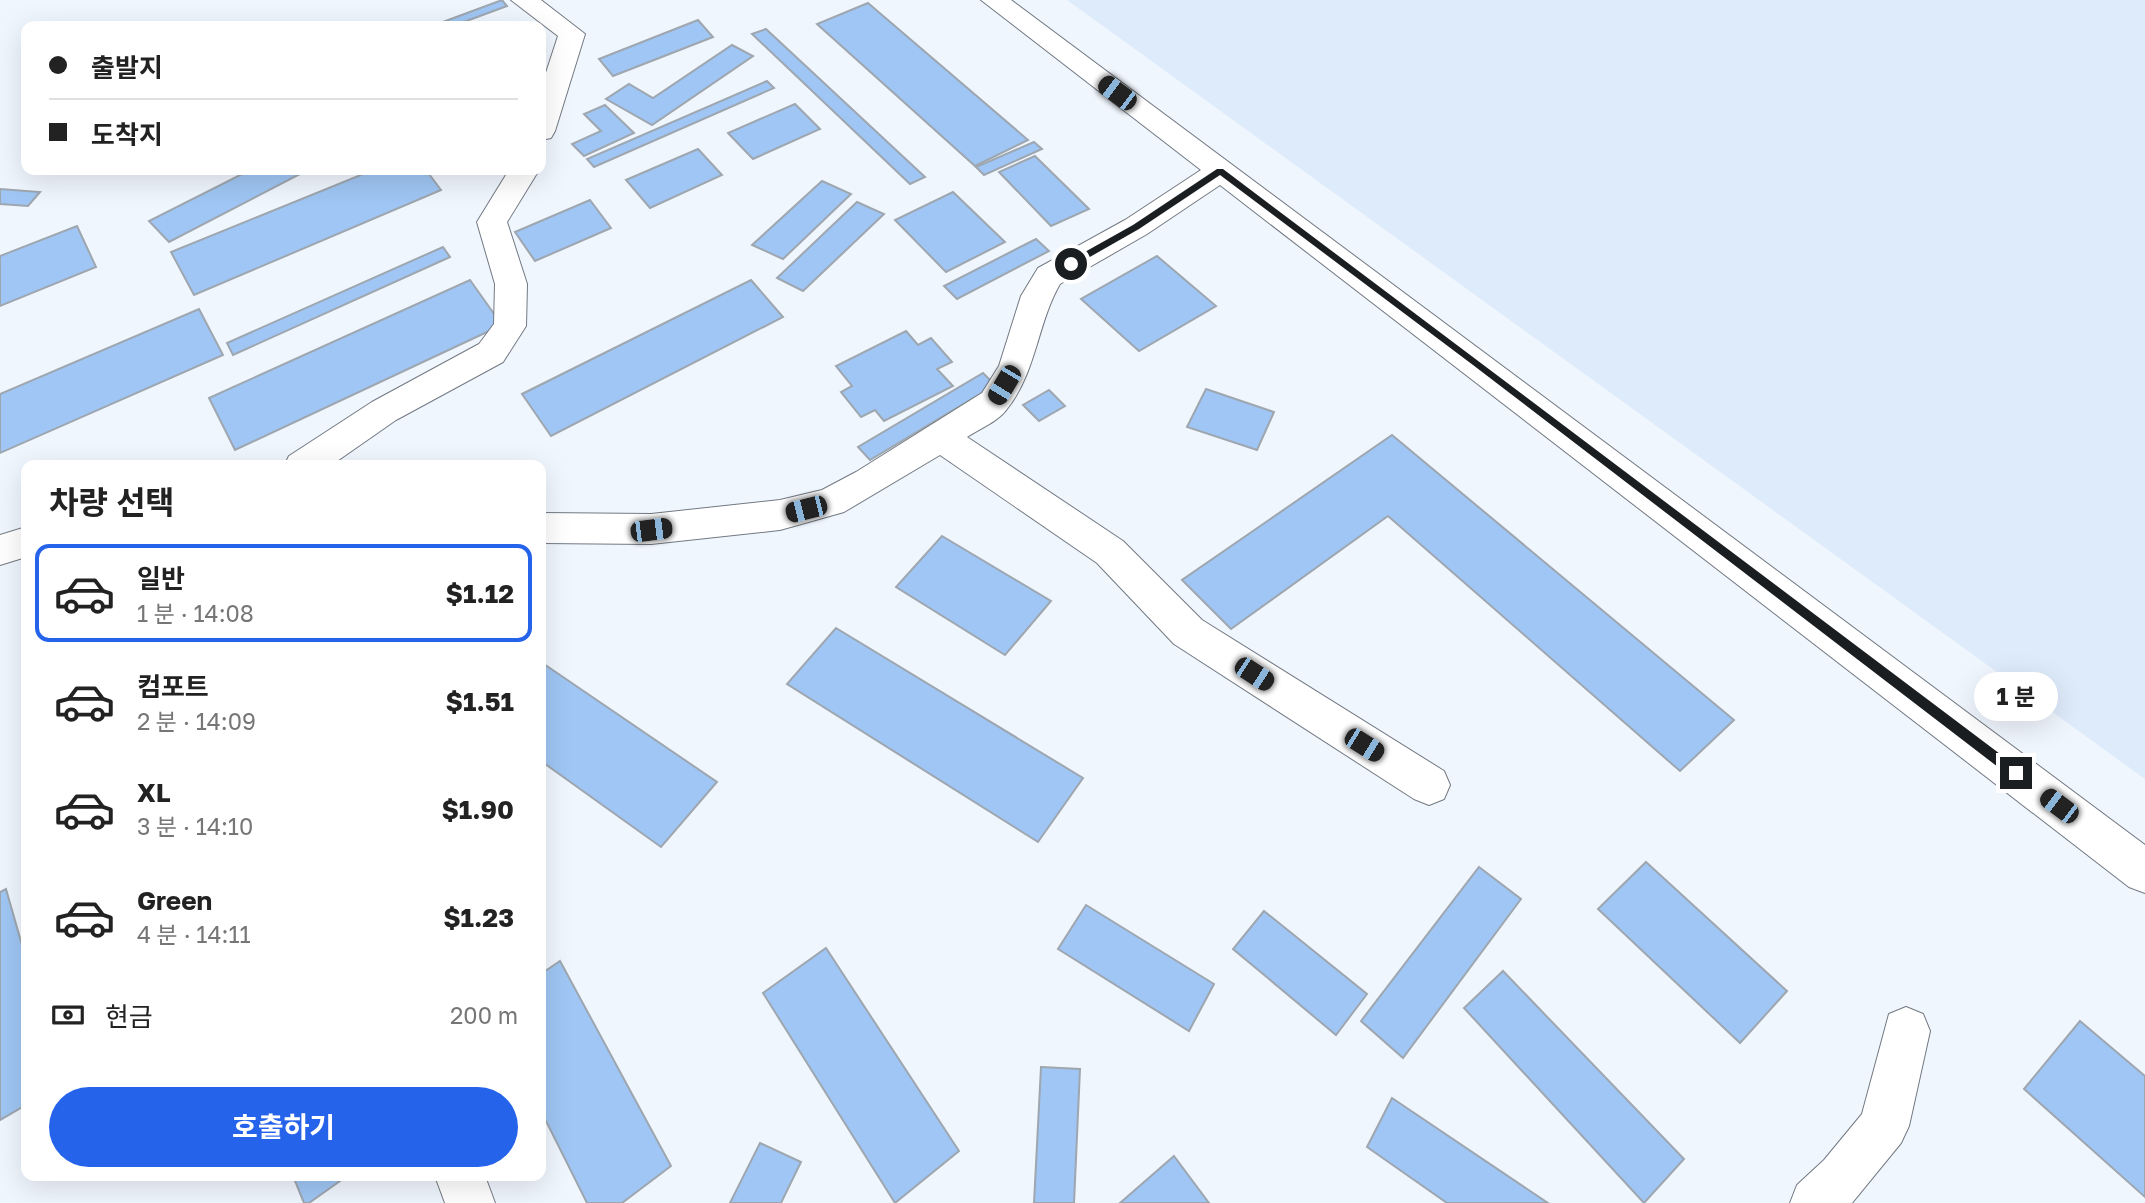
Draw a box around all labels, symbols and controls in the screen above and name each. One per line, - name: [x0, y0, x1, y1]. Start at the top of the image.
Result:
- text: 출발지: [91, 52, 163, 83]
- car: [1094, 72, 1141, 114]
- text: 도착지: [91, 119, 163, 150]
- route start: [1055, 248, 1087, 280]
- car: [985, 362, 1024, 408]
- text: 차량 선택: [49, 483, 175, 521]
- car: [784, 494, 829, 524]
- car: [629, 517, 674, 543]
- icon: car: [53, 562, 116, 625]
- text: 일반: [137, 563, 185, 594]
- text: $1.12: [446, 578, 514, 609]
- text: 1 분 · 14:08: [137, 599, 254, 627]
- car: [1231, 654, 1278, 694]
- icon: car: [53, 670, 116, 733]
- text: 컴포트: [137, 671, 209, 702]
- callout: 1 분: [1974, 672, 2058, 720]
- text: 1 분: [1997, 682, 2035, 710]
- text: $1.51: [446, 686, 514, 717]
- text: 2 분 · 14:09: [137, 707, 256, 735]
- car: [1341, 725, 1388, 765]
- route end: [2000, 757, 2032, 789]
- text: XL: [137, 777, 171, 808]
- icon: car: [53, 778, 116, 841]
- car: [2036, 785, 2083, 827]
- text: $1.90: [441, 794, 514, 825]
- text: 3 분 · 14:10: [137, 812, 253, 840]
- text: Green: [137, 885, 212, 916]
- icon: car: [53, 886, 116, 949]
- text: $1.23: [443, 902, 514, 933]
- text: 4 분 · 14:11: [137, 920, 251, 948]
- icon: cash: [49, 996, 87, 1034]
- text: 현금: [105, 1001, 153, 1032]
- text: 200 m: [450, 1001, 518, 1029]
- button: 호출하기: [49, 1087, 518, 1167]

